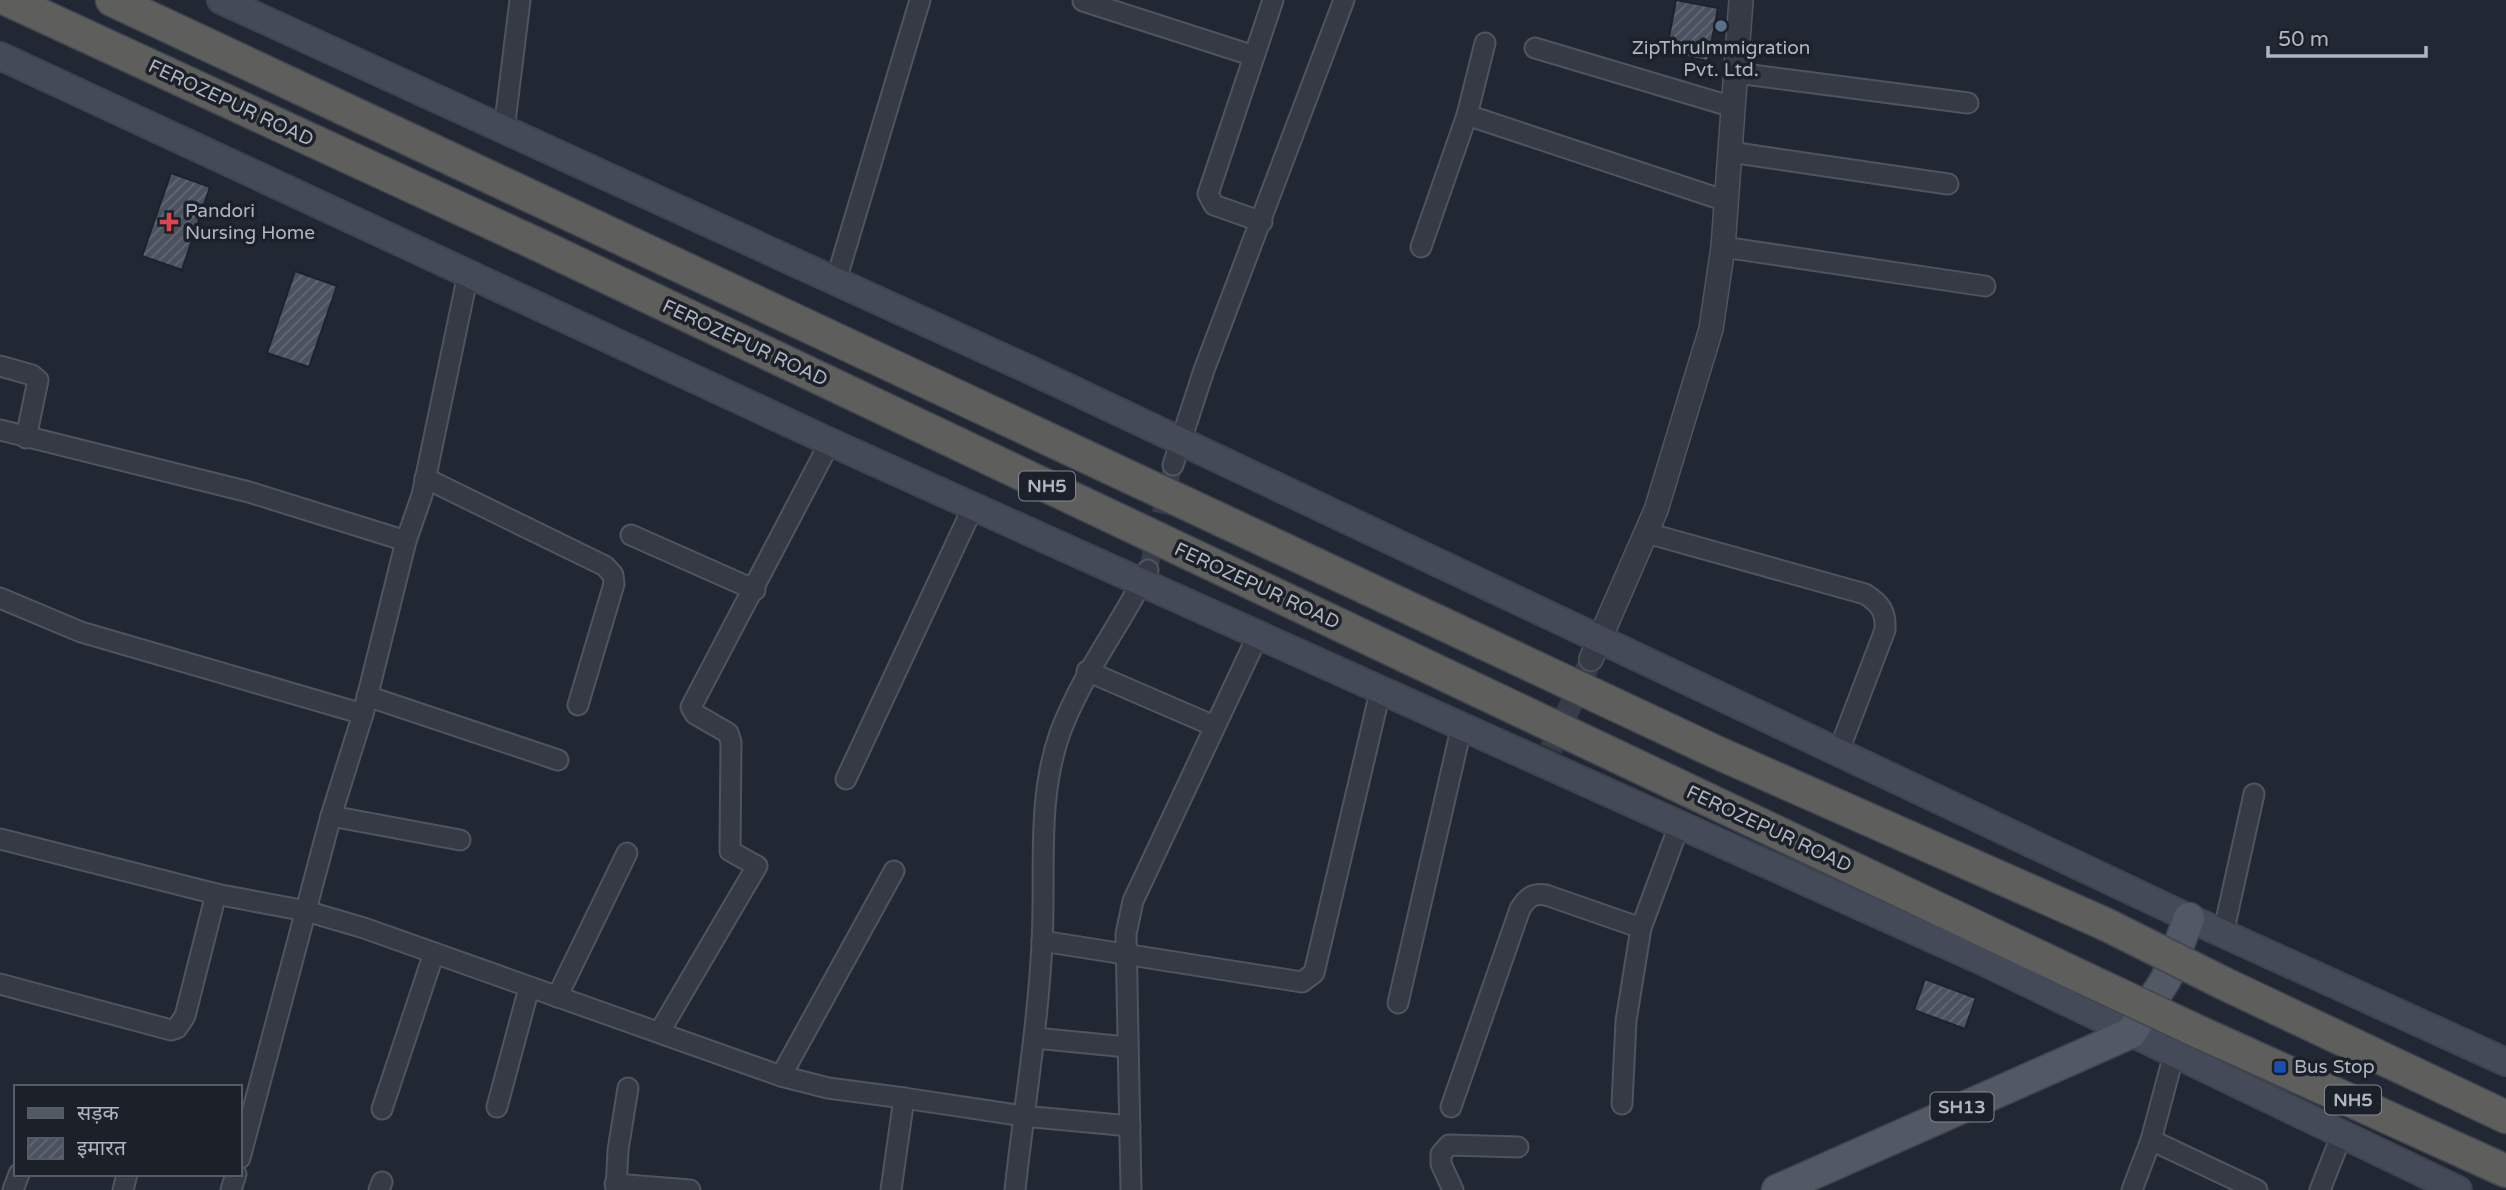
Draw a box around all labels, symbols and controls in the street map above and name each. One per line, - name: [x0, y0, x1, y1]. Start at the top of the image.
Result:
- scale bar: [2268, 14, 2426, 58]
- marker: ZipThruImmigration Pvt. Ltd.: [1713, 18, 1729, 34]
- text: 50 m: [2278, 27, 2329, 52]
- place label: ZipThruImmigration Pvt. Ltd.: [1632, 37, 1810, 81]
- street label: FEROZEPUR ROAD: [145, 55, 317, 151]
- place label: Pandori Nursing Home: [185, 200, 315, 244]
- marker: Pandori Nursing Home: [159, 212, 179, 232]
- street label: FEROZEPUR ROAD: [659, 295, 831, 391]
- road number: NH5: [1019, 472, 1075, 500]
- street label: FEROZEPUR ROAD: [1171, 538, 1343, 634]
- street label: FEROZEPUR ROAD: [1683, 781, 1855, 877]
- place label: Bus Stop: [2294, 1056, 2375, 1078]
- marker: Bus Stop: [2272, 1059, 2288, 1075]
- legend: [14, 1085, 242, 1176]
- road number: NH5: [2325, 1086, 2381, 1114]
- road number: SH13: [1930, 1092, 1994, 1122]
- text: सड़क: [77, 1101, 119, 1126]
- text: इमारत: [77, 1136, 127, 1161]

